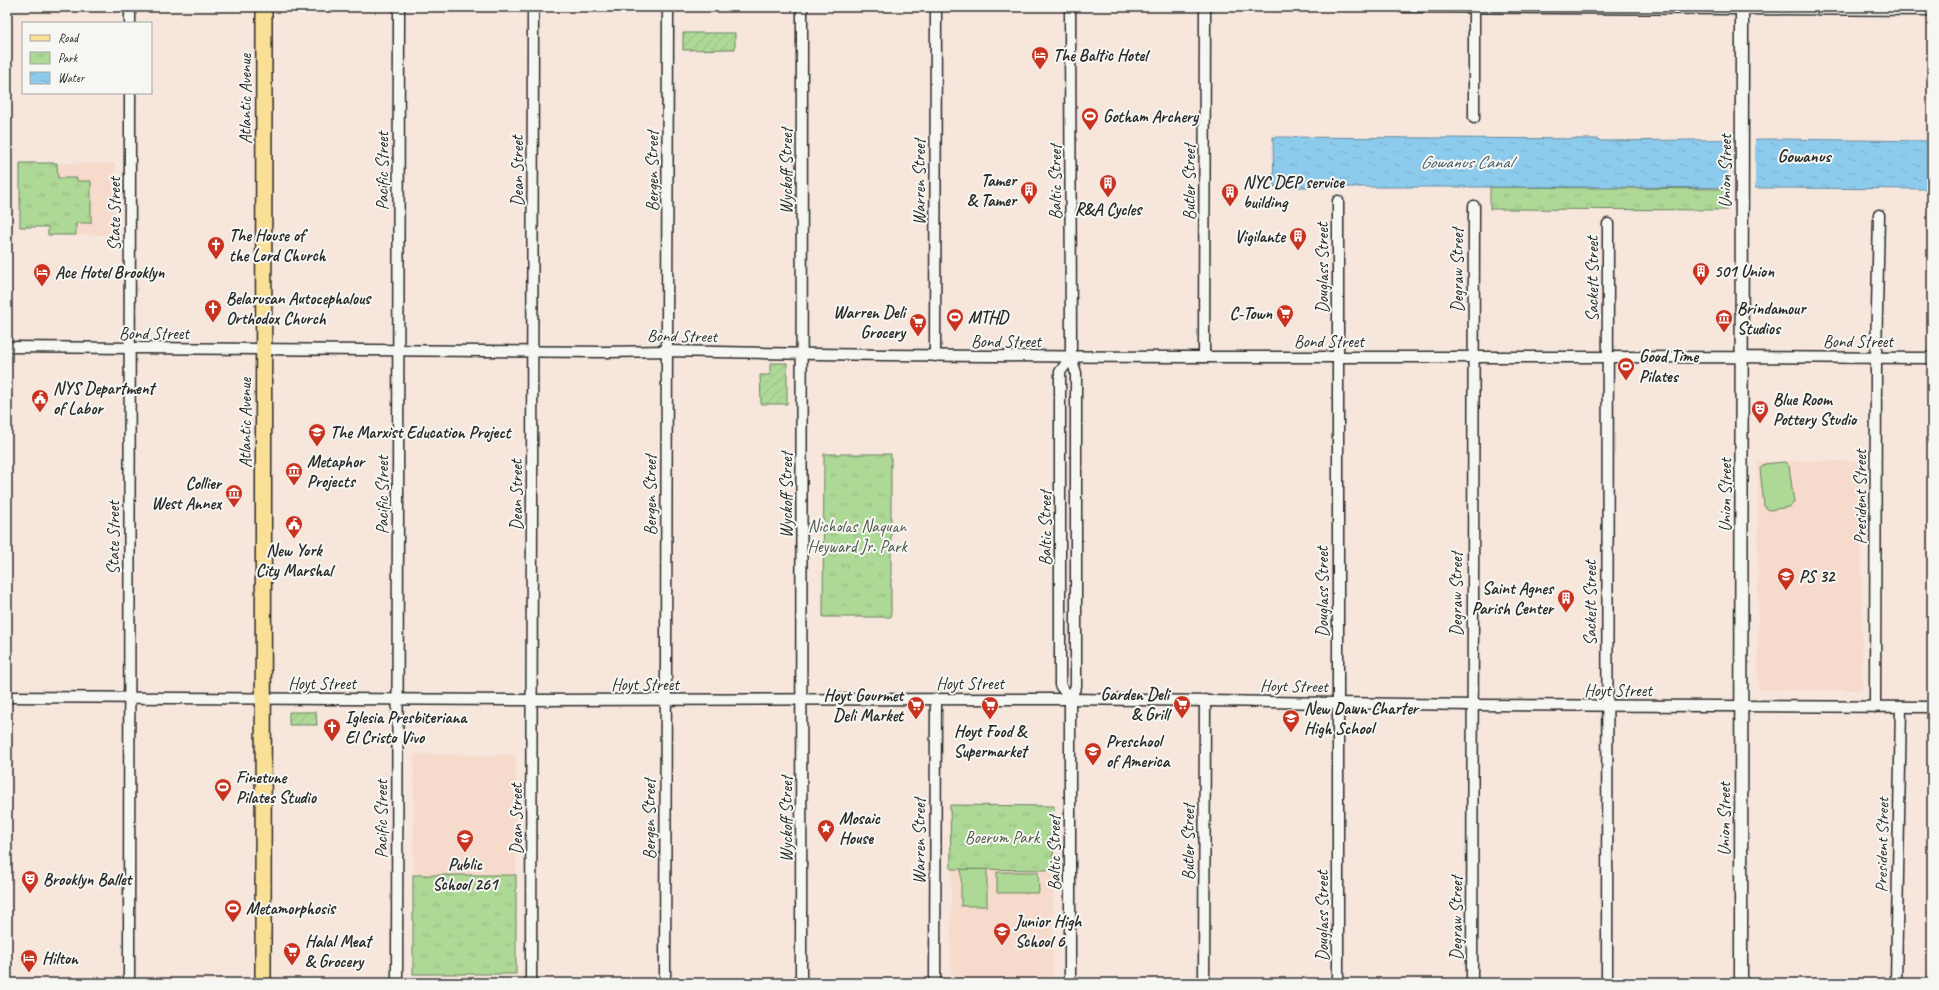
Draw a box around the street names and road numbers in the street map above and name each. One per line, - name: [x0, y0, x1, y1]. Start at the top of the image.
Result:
- street label: Atlantic Avenue: [235, 53, 256, 144]
- street label: Wyckoff Street: [776, 126, 797, 214]
- street label: Bergen Street: [642, 128, 663, 211]
- street label: Pacific Street: [372, 129, 393, 210]
- street label: Union Street: [1715, 132, 1736, 208]
- street label: Dean Street: [507, 133, 528, 206]
- street label: Warren Street: [909, 137, 930, 225]
- street label: Butler Street: [1179, 141, 1200, 220]
- street label: Baltic Street: [1045, 142, 1066, 220]
- street label: State Street: [104, 175, 125, 251]
- street label: Douglass Street: [1312, 220, 1333, 313]
- street label: Degraw Street: [1447, 225, 1468, 312]
- street label: Sackett Street: [1582, 234, 1603, 322]
- street label: Bond Street: [119, 323, 191, 344]
- street label: Bond Street: [647, 325, 720, 347]
- street label: Bond Street: [971, 331, 1043, 352]
- street label: Bond Street: [1294, 331, 1366, 352]
- street label: Bond Street: [1823, 331, 1895, 352]
- street label: Atlantic Avenue: [235, 377, 256, 468]
- street label: President Street: [1850, 447, 1871, 544]
- street label: Wyckoff Street: [776, 450, 797, 538]
- street label: Bergen Street: [640, 452, 661, 535]
- street label: Pacific Street: [372, 453, 393, 534]
- street label: Union Street: [1715, 456, 1736, 532]
- street label: Dean Street: [506, 457, 527, 530]
- street label: Baltic Street: [1035, 488, 1056, 566]
- street label: State Street: [103, 499, 124, 575]
- street label: Douglass Street: [1312, 544, 1333, 637]
- street label: Degraw Street: [1446, 549, 1467, 636]
- street label: Sackett Street: [1580, 558, 1601, 646]
- street label: Hoyt Street: [288, 673, 358, 694]
- street label: Hoyt Street: [936, 673, 1006, 694]
- street label: Hoyt Street: [611, 674, 681, 695]
- street label: Hoyt Street: [1260, 675, 1330, 697]
- street label: Hoyt Street: [1584, 680, 1654, 701]
- street label: Wyckoff Street: [776, 774, 797, 862]
- street label: Bergen Street: [639, 776, 660, 859]
- street label: Pacific Street: [371, 777, 392, 858]
- street label: Union Street: [1714, 780, 1735, 856]
- street label: Dean Street: [506, 781, 527, 854]
- street label: President Street: [1871, 795, 1893, 893]
- street label: Warren Street: [909, 796, 930, 884]
- street label: Butler Street: [1178, 801, 1199, 880]
- street label: Baltic Street: [1044, 813, 1065, 891]
- street label: Douglass Street: [1312, 868, 1333, 961]
- street label: Degraw Street: [1446, 873, 1467, 960]

